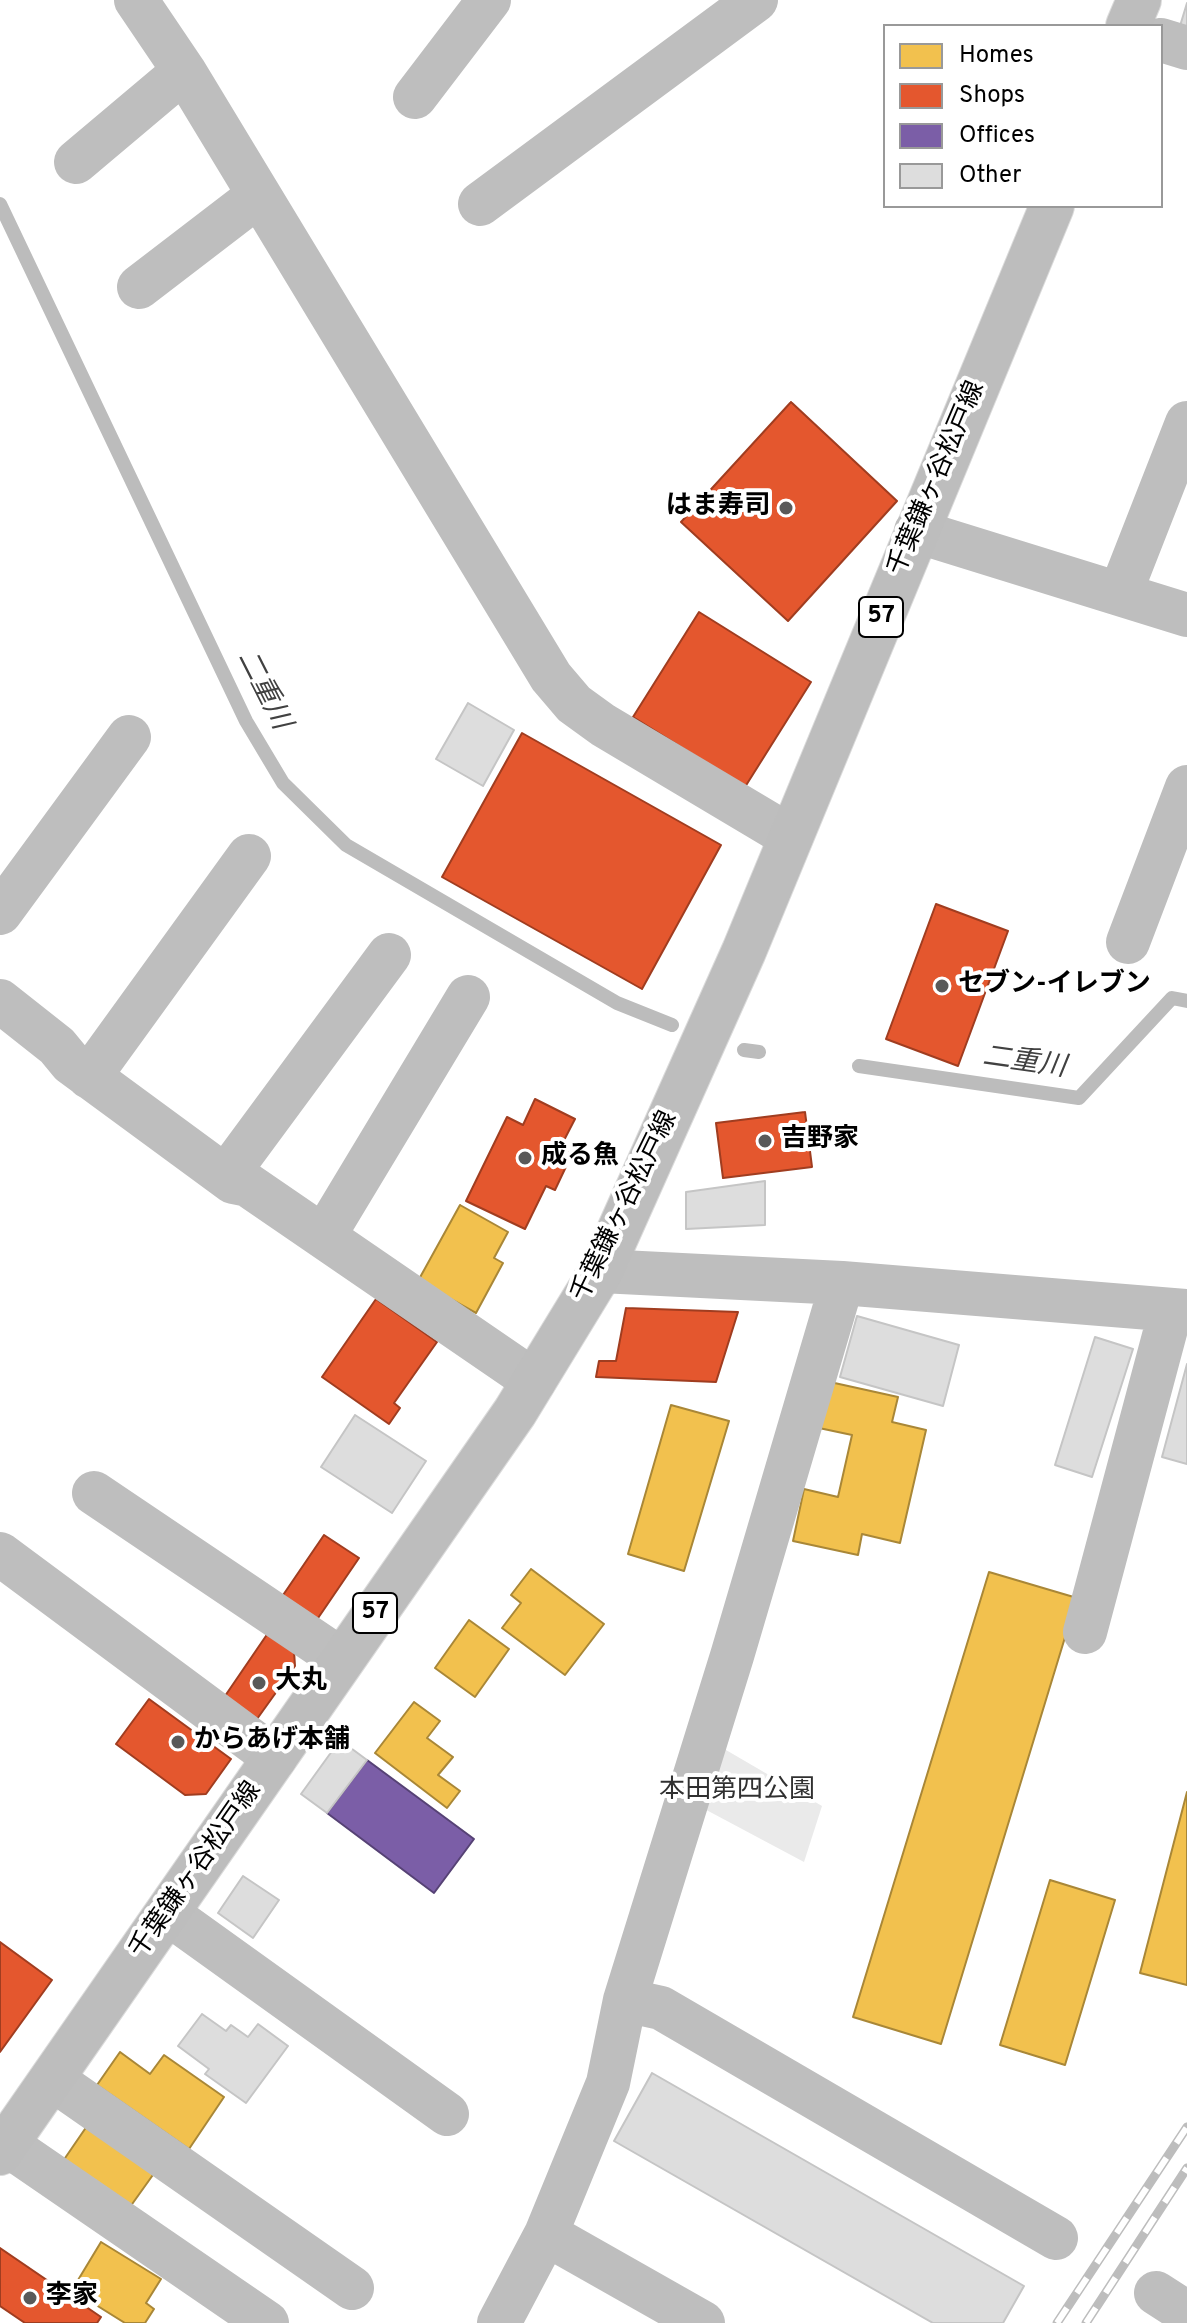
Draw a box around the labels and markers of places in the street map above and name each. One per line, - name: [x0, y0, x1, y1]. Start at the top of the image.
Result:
- place label: はま寿司: [666, 492, 770, 524]
- marker: はま寿司: [777, 499, 795, 517]
- place label: セブン-イレブン: [958, 970, 1151, 1002]
- marker: セブン-イレブン: [933, 977, 951, 995]
- place label: 吉野家: [781, 1125, 859, 1157]
- marker: 吉野家: [756, 1132, 774, 1150]
- place label: 成る魚: [541, 1142, 619, 1174]
- marker: 成る魚: [516, 1149, 534, 1167]
- place label: 大丸: [275, 1667, 327, 1699]
- marker: 大丸: [250, 1674, 268, 1692]
- place label: からあげ本舗: [194, 1726, 350, 1758]
- marker: からあげ本舗: [169, 1733, 187, 1751]
- place label: 李家: [46, 2282, 98, 2314]
- marker: 李家: [21, 2289, 39, 2307]

